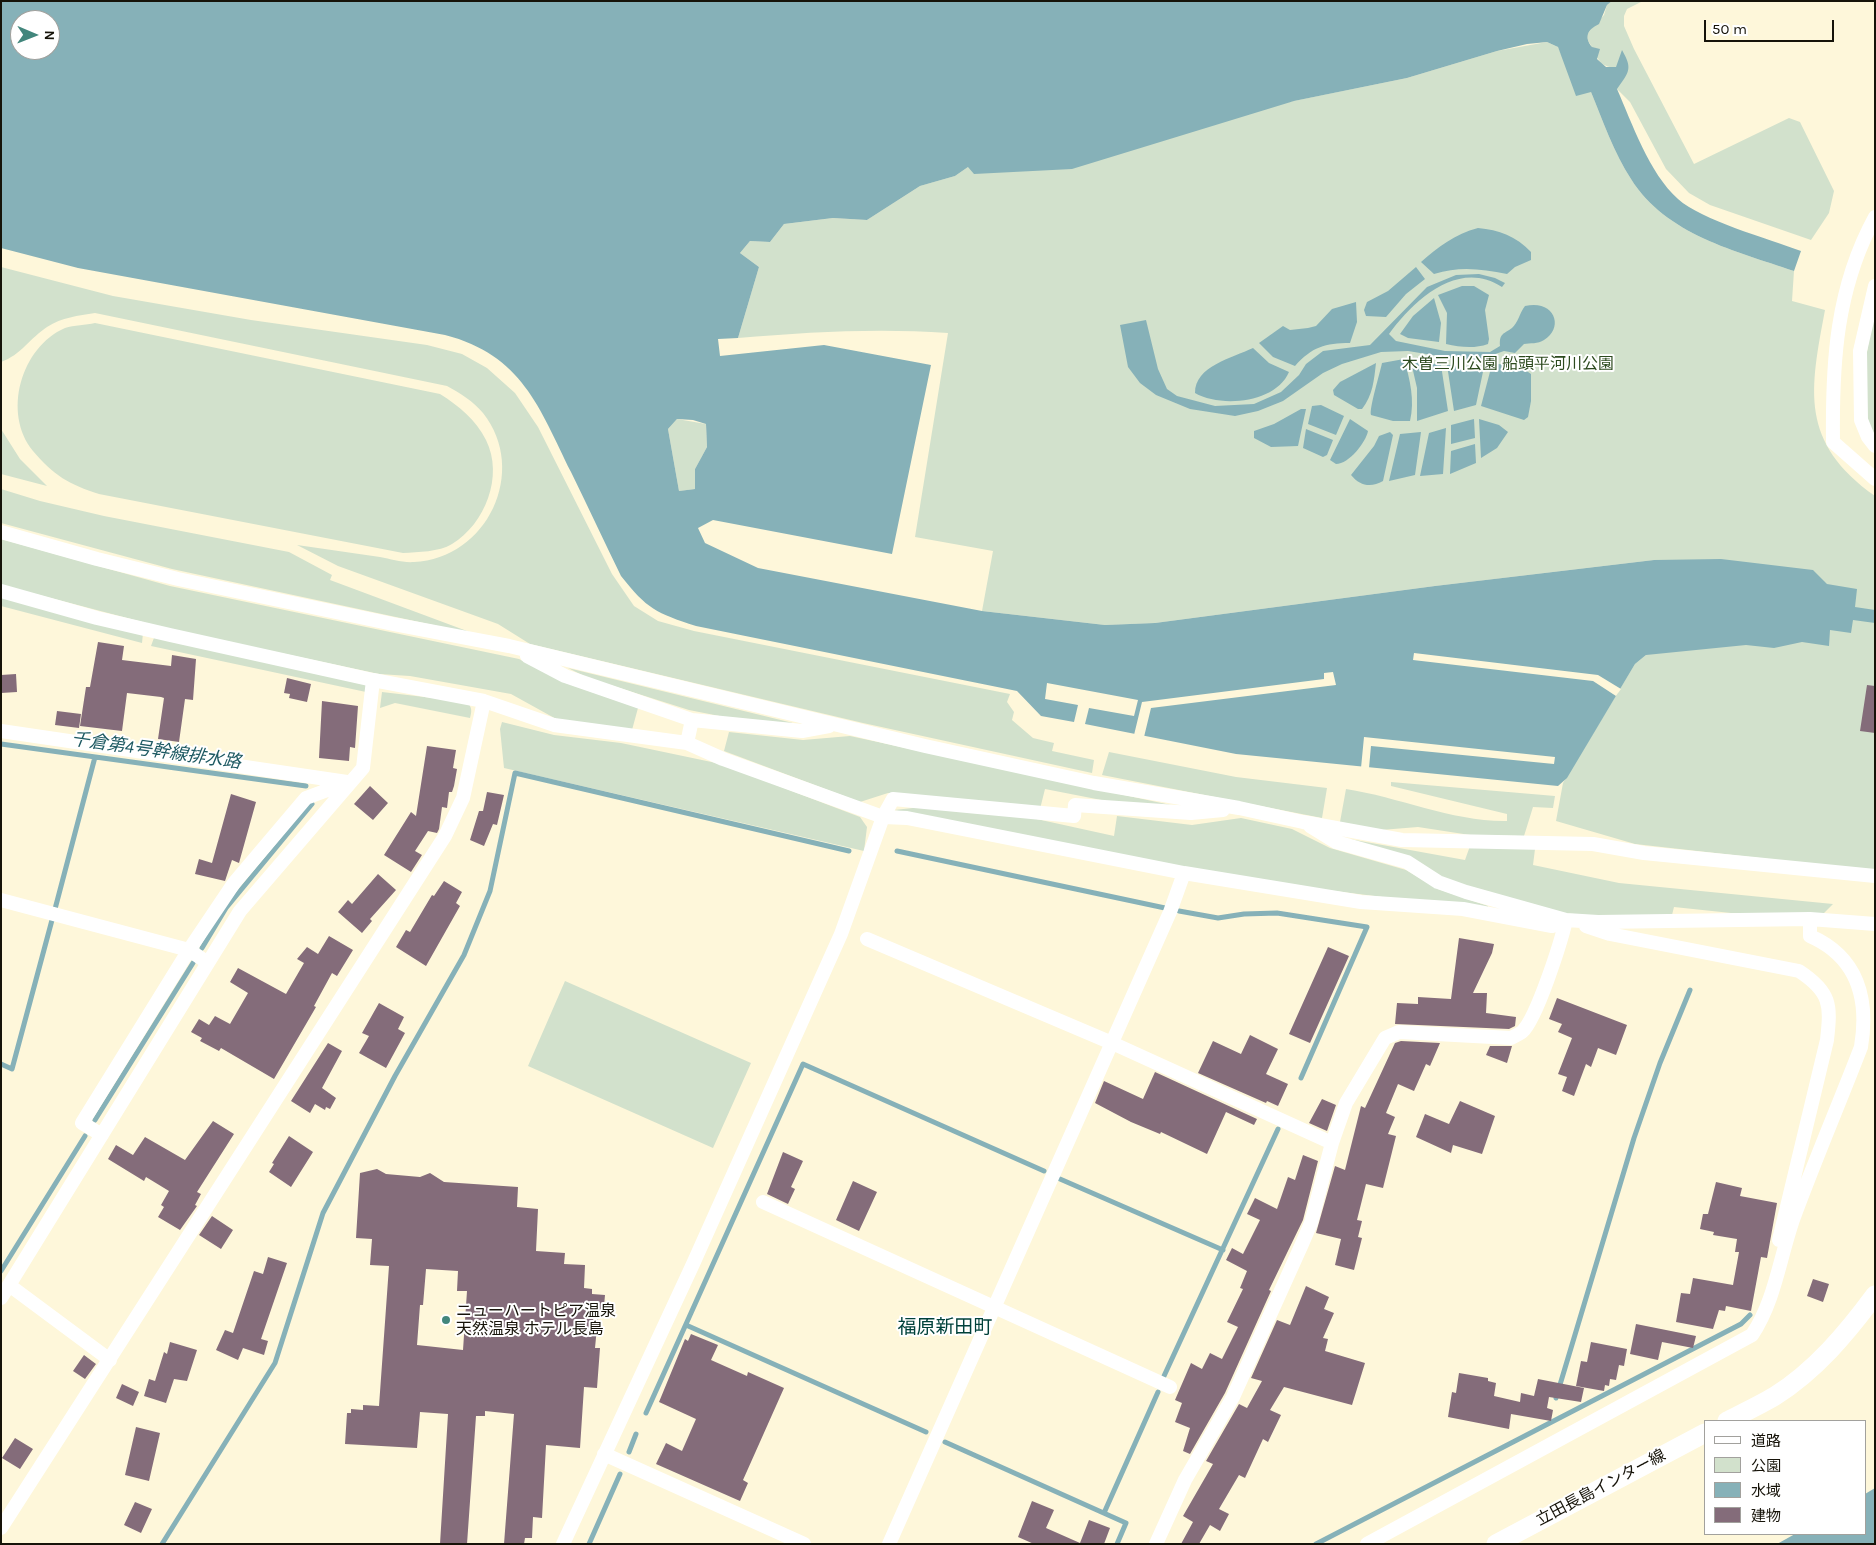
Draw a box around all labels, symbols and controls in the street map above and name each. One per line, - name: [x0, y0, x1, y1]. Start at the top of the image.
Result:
- north arrow: [10, 10, 60, 60]
- scale bar: [1706, 10, 1836, 42]
- text: 50 m: [1712, 20, 1747, 38]
- text: N: [41, 30, 58, 40]
- park label: 木曽三川公園 船頭平河川公園: [1402, 354, 1614, 374]
- water label: 千倉第4号幹線排水路: [70, 728, 242, 774]
- place label: ニューハートピア温泉 天然温泉 ホテル長島: [456, 1301, 616, 1339]
- marker: ニューハートピア温泉 天然温泉 ホテル長島: [440, 1314, 452, 1326]
- district label: 福原新田町: [898, 1317, 992, 1339]
- legend: [1704, 1420, 1866, 1535]
- text: 道路: [1751, 1432, 1781, 1450]
- street label: 立田長島インター線: [1533, 1446, 1669, 1530]
- text: 公園: [1751, 1457, 1781, 1475]
- text: 水域: [1751, 1482, 1781, 1500]
- text: 建物: [1751, 1507, 1781, 1525]

